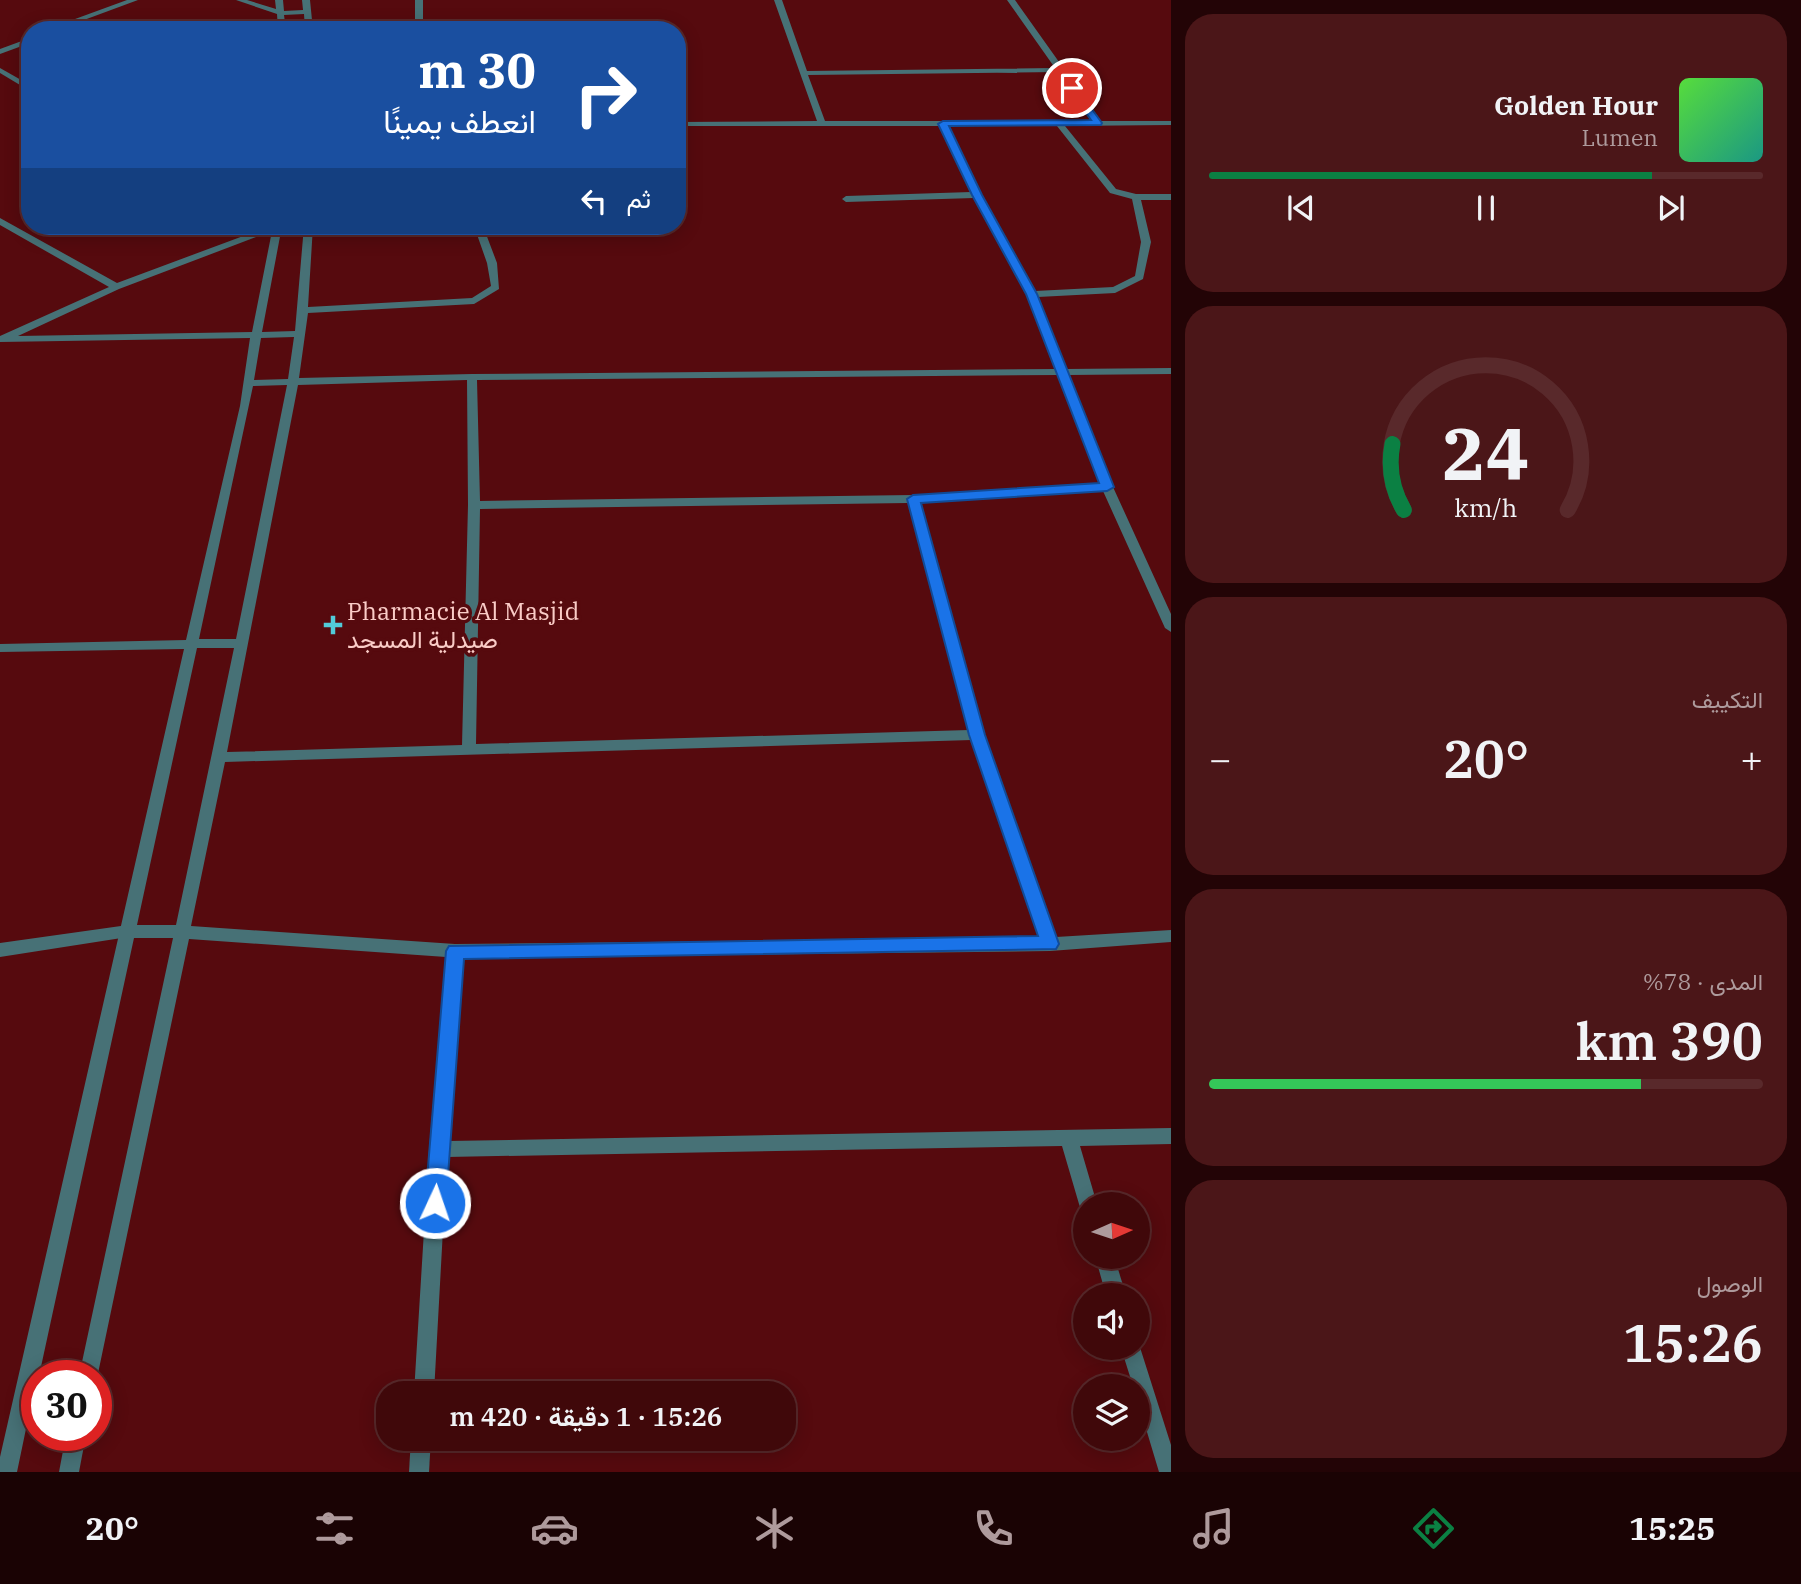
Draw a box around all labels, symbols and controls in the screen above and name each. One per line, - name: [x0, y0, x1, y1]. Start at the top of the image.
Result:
- text: 30 m: [418, 38, 536, 101]
- icon: right: [560, 49, 651, 140]
- pin: [1042, 58, 1102, 118]
- icon: arrive: [1053, 69, 1091, 107]
- text: Golden Hour: [1494, 88, 1658, 122]
- text: انعطف يمينًا: [383, 100, 536, 142]
- text: Lumen: [1581, 122, 1658, 152]
- text: ثم: [627, 181, 651, 215]
- icon: left: [575, 182, 613, 220]
- icon: previous: [1282, 189, 1320, 227]
- icon: pause: [1467, 189, 1505, 227]
- icon: next: [1652, 189, 1690, 227]
- text: 24: [1442, 406, 1530, 501]
- text: km/h: [1454, 491, 1518, 524]
- place label: Pharmacie Al Masjid صيدلية المسجد: [347, 595, 579, 655]
- marker: Pharmacie Al Masjid صيدلية المسجد: [325, 617, 341, 633]
- text: التكييف: [1692, 684, 1763, 714]
- text: 20°: [1443, 725, 1529, 792]
- text: −: [1209, 734, 1232, 783]
- text: +: [1740, 734, 1763, 783]
- text: المدى · 78%: [1643, 966, 1763, 996]
- text: 390 km: [1575, 1007, 1763, 1074]
- position arrow: [398, 1166, 472, 1240]
- north arrow: [1073, 1192, 1150, 1269]
- map controls: [1073, 1192, 1150, 1451]
- text: الوصول: [1697, 1268, 1763, 1298]
- button: sound: [1073, 1283, 1150, 1360]
- text: 15:26: [1623, 1309, 1763, 1376]
- speed limit sign: 30: [21, 1360, 112, 1451]
- button: layers: [1073, 1374, 1150, 1451]
- text: 15:26 · 1 دقيقة · 420 m: [450, 1399, 722, 1433]
- icon: filters: [310, 1504, 359, 1553]
- icon: car: [530, 1504, 579, 1553]
- icon: climate: [750, 1504, 799, 1553]
- icon: phone: [969, 1504, 1018, 1553]
- icon: music: [1189, 1504, 1238, 1553]
- icon: directions: [1409, 1504, 1458, 1553]
- text: 20°: [85, 1507, 139, 1549]
- text: 15:25: [1629, 1507, 1716, 1549]

